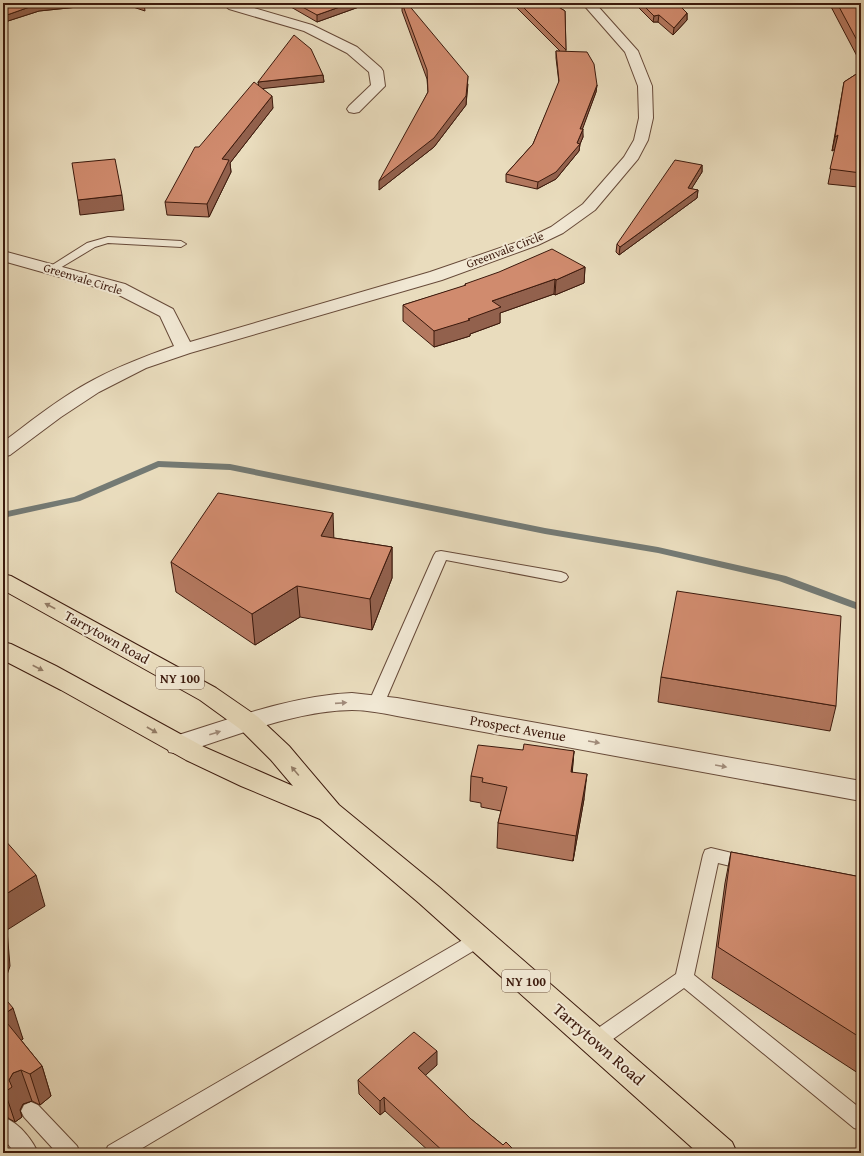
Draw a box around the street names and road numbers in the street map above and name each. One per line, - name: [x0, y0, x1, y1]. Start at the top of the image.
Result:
- street label: Greenvale Circle: [464, 227, 546, 272]
- street label: Greenvale Circle: [42, 258, 125, 299]
- street label: Tarrytown Road: [61, 605, 154, 669]
- road number: NY 100: [156, 667, 204, 689]
- street label: Prospect Avenue: [468, 710, 568, 746]
- road number: NY 100: [502, 970, 550, 992]
- street label: Tarrytown Road: [548, 997, 651, 1091]

